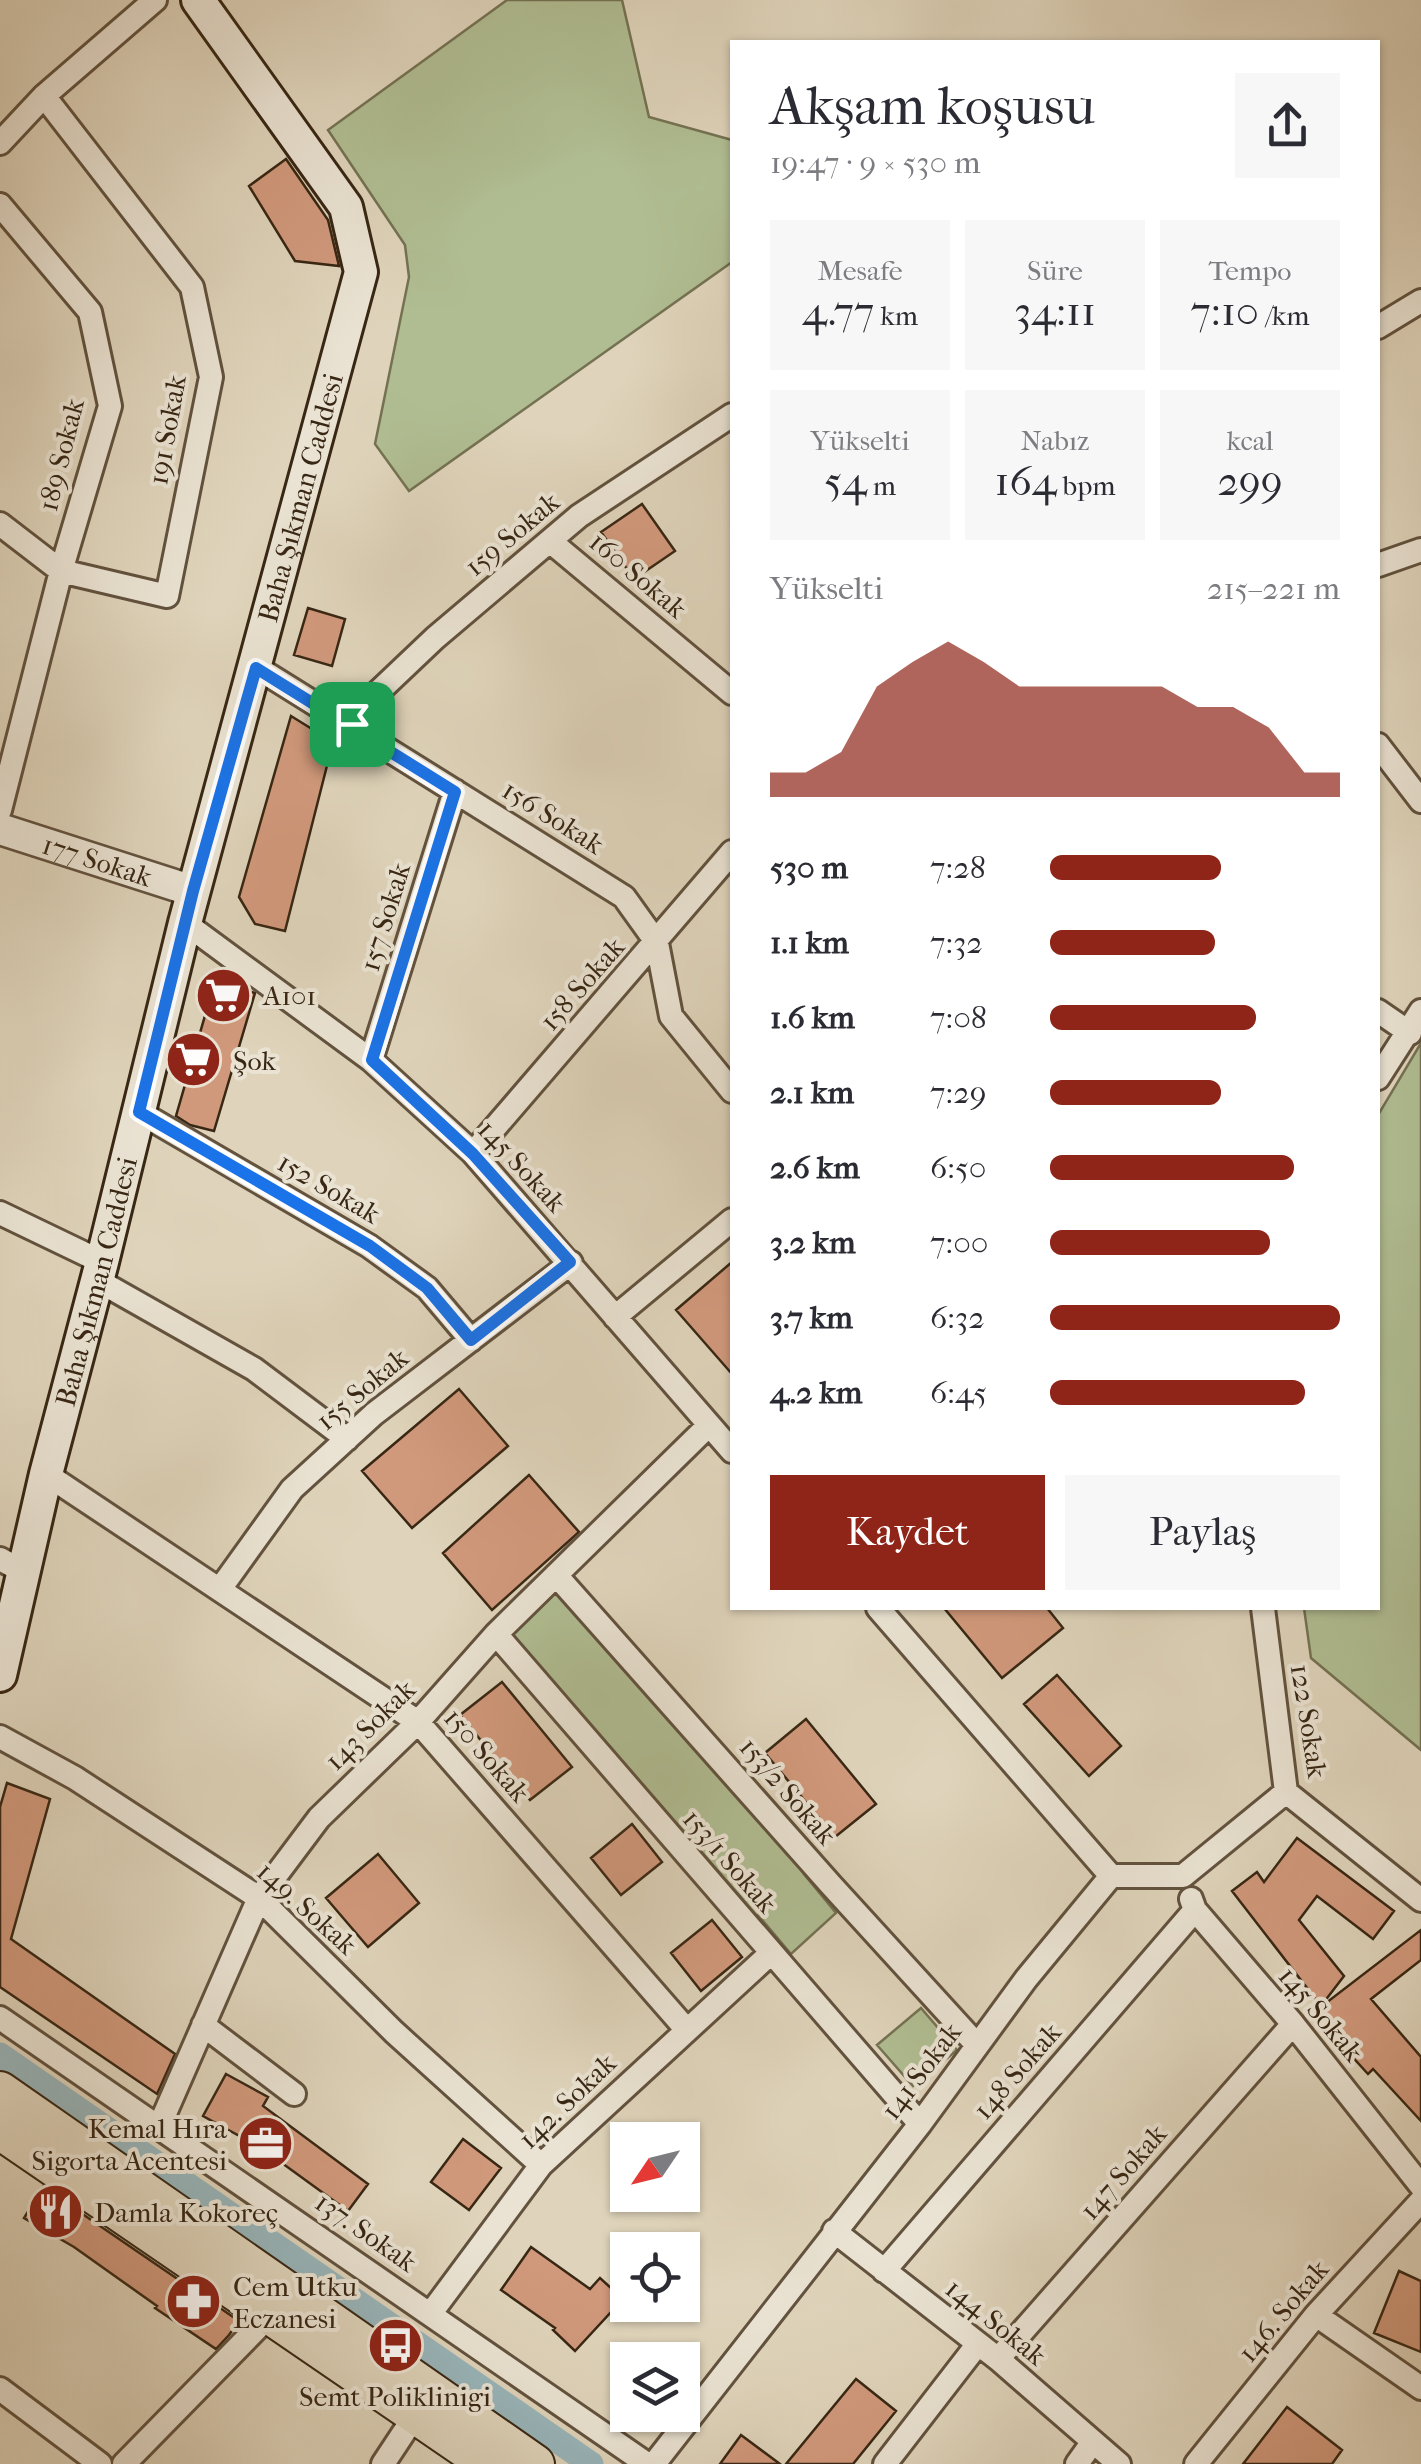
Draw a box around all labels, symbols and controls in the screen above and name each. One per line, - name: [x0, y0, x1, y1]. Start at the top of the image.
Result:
- button: share: [1235, 73, 1340, 178]
- text: Akşam koşusu: [770, 74, 1095, 138]
- text: 19:47 · 9 × 530 m: [770, 144, 981, 181]
- text: Mesafe: [817, 254, 903, 287]
- text: Süre: [1027, 254, 1083, 287]
- text: Tempo: [1208, 254, 1292, 287]
- text: 4.77: [802, 287, 874, 336]
- text: 34:11: [1014, 287, 1096, 336]
- text: 7:10: [1191, 287, 1259, 336]
- text: km: [874, 299, 918, 332]
- text: /km: [1259, 299, 1309, 332]
- street label: Baha Şıkman Caddesi: [251, 370, 349, 626]
- street label: 191 Sokak: [141, 372, 193, 487]
- street label: 189 Sokak: [31, 395, 91, 515]
- text: Yükselti: [810, 424, 910, 457]
- text: Nabız: [1021, 424, 1089, 457]
- text: kcal: [1226, 424, 1274, 457]
- text: 54: [824, 457, 867, 506]
- text: 164: [994, 457, 1057, 506]
- text: 299: [1217, 457, 1283, 506]
- text: m: [867, 469, 896, 502]
- text: bpm: [1057, 469, 1116, 502]
- street label: 159 Sokak: [458, 485, 566, 583]
- street label: 160 Sokak: [583, 525, 694, 626]
- text: Yükselti: [770, 570, 883, 607]
- text: 215–221 m: [1207, 570, 1340, 607]
- pin: [310, 682, 395, 767]
- icon: arrive: [325, 697, 380, 752]
- street label: 156 Sokak: [496, 773, 610, 861]
- street label: 177 Sokak: [38, 827, 157, 893]
- text: 530 m: [770, 849, 848, 886]
- text: 7:28: [930, 849, 986, 886]
- street label: 157 Sokak: [353, 858, 417, 975]
- text: 1.1 km: [770, 924, 849, 961]
- text: 7:32: [930, 924, 983, 961]
- street label: 158 Sokak: [533, 930, 632, 1037]
- supermarket icon: A101: [194, 965, 254, 1025]
- place label: A101: [262, 979, 316, 1012]
- text: 1.6 km: [770, 999, 855, 1036]
- text: 7:08: [930, 999, 987, 1036]
- supermarket icon: Şok: [164, 1030, 224, 1090]
- place label: Şok: [233, 1044, 276, 1077]
- text: 2.1 km: [770, 1074, 854, 1111]
- text: 7:29: [930, 1074, 986, 1111]
- street label: 145 Sokak: [471, 1113, 573, 1219]
- street label: 152 Sokak: [272, 1146, 386, 1231]
- text: 2.6 km: [770, 1149, 860, 1186]
- text: 6:50: [930, 1149, 986, 1186]
- street label: Baha Şıkman Caddesi: [48, 1153, 144, 1410]
- text: 3.2 km: [770, 1224, 856, 1261]
- text: 7:00: [930, 1224, 989, 1261]
- text: 3.7 km: [770, 1299, 853, 1336]
- text: 6:32: [930, 1299, 985, 1336]
- street label: 155 Sokak: [309, 1341, 415, 1437]
- text: 4.2 km: [770, 1374, 862, 1411]
- text: 6:45: [930, 1374, 987, 1411]
- button: Kaydet: [770, 1475, 1045, 1590]
- button: Paylaş: [1065, 1475, 1340, 1590]
- street label: 122 Sokak: [1284, 1662, 1334, 1781]
- street label: 143 Sokak: [318, 1673, 422, 1777]
- street label: 150 Sokak: [437, 1701, 537, 1809]
- street label: 153/2 Sokak: [733, 1731, 844, 1852]
- street label: 153/1 Sokak: [676, 1802, 784, 1920]
- street label: 149. Sokak: [250, 1855, 364, 1962]
- street label: 145 Sokak: [1272, 1960, 1371, 2069]
- street label: 141 Sokak: [874, 2016, 968, 2126]
- street label: 148 Sokak: [966, 2016, 1068, 2126]
- street label: 142. Sokak: [511, 2046, 623, 2155]
- place label: Kemal Hıra Sigorta Acentesi: [32, 2112, 228, 2177]
- office icon: Kemal Hıra Sigorta Acentesi: [236, 2114, 296, 2174]
- street label: 147 Sokak: [1073, 2117, 1174, 2226]
- north arrow: [610, 2122, 700, 2212]
- map controls: [610, 2122, 700, 2432]
- restaurant icon: Damla Kokoreç: [25, 2182, 85, 2242]
- street label: 137. Sokak: [309, 2185, 423, 2279]
- place label: Damla Kokoreç: [94, 2196, 278, 2229]
- button: locate: [610, 2232, 700, 2322]
- street label: 146. Sokak: [1231, 2253, 1336, 2369]
- place label: Cem Utku Eczanesi: [233, 2270, 357, 2335]
- pharmacy icon: Cem Utku Eczanesi: [164, 2272, 224, 2332]
- street label: 144 Sokak: [939, 2272, 1053, 2373]
- bus stop icon: Semt Poliklinigi: [365, 2315, 425, 2375]
- button: layers: [610, 2342, 700, 2432]
- place label: Semt Poliklinigi: [299, 2380, 491, 2413]

